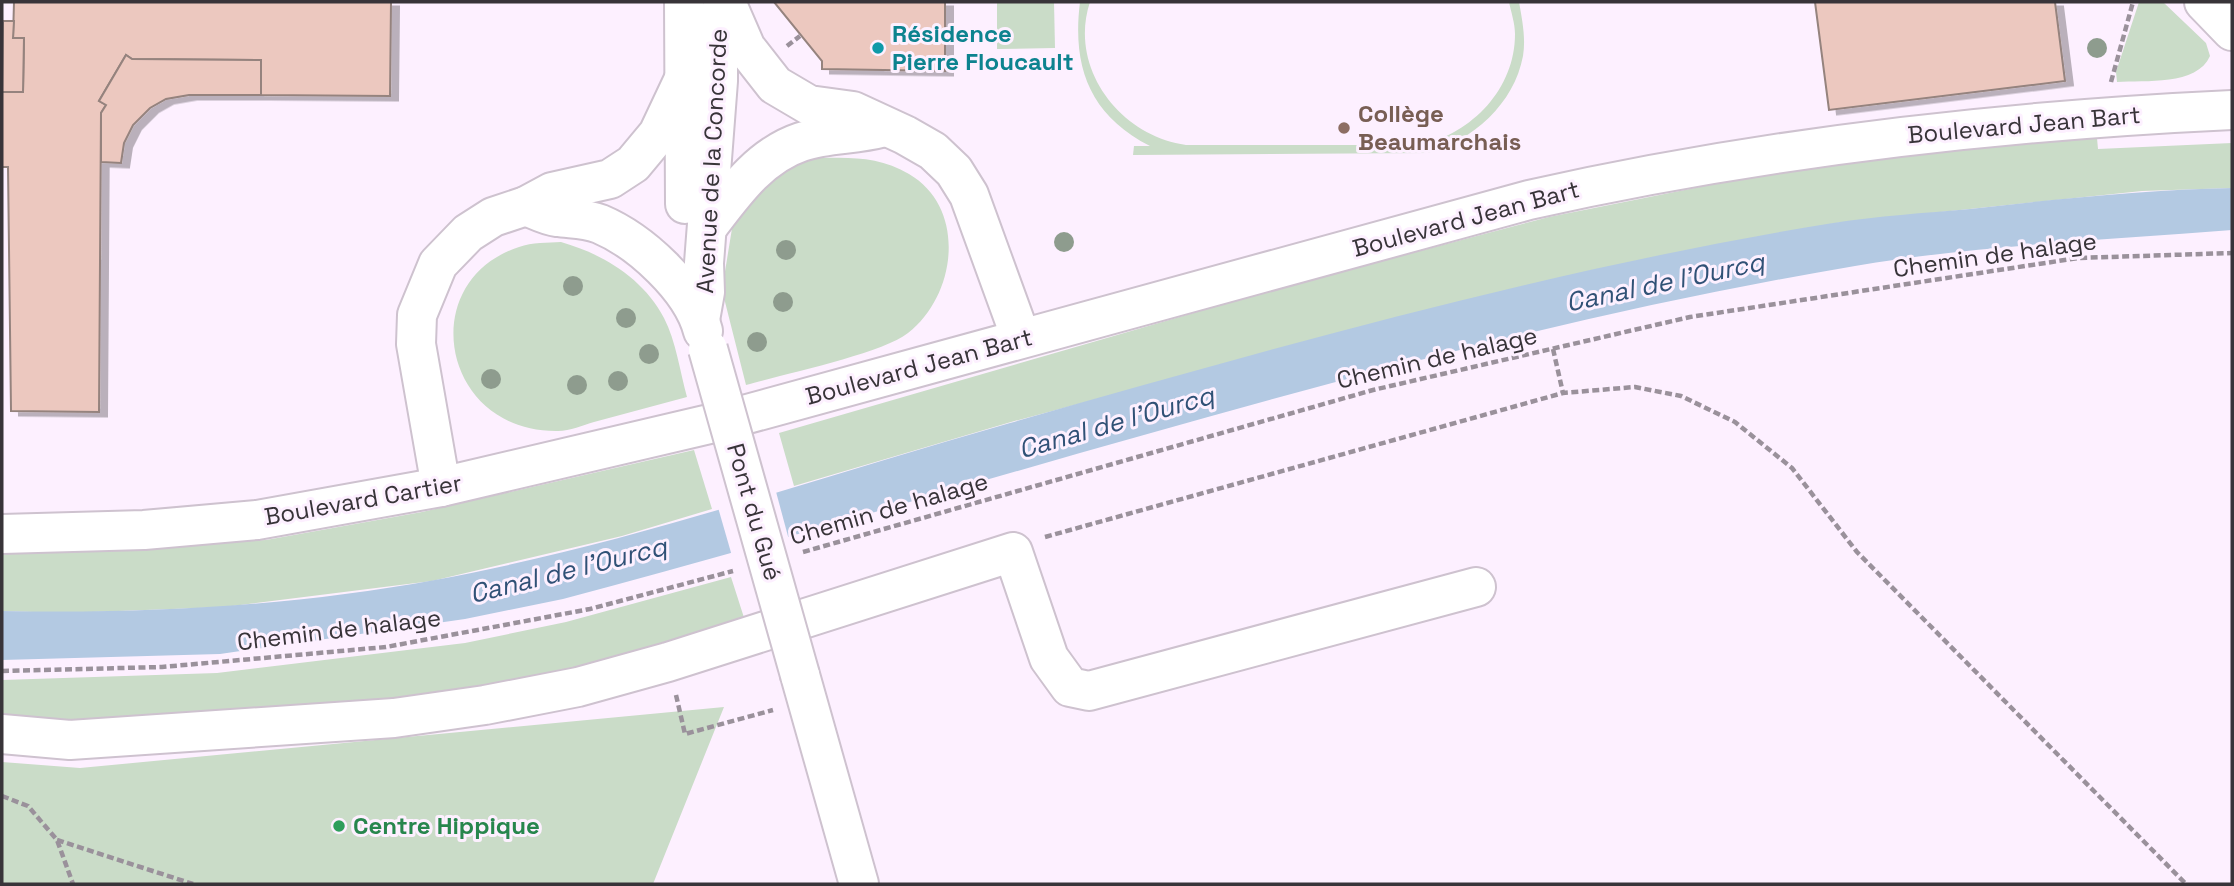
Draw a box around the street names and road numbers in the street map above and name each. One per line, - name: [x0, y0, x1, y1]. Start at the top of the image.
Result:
- street label: Avenue de la Concorde: [689, 28, 734, 294]
- street label: Boulevard Jean Bart: [1906, 99, 2142, 150]
- street label: Boulevard Jean Bart: [1349, 173, 1583, 264]
- street label: Chemin de halage: [1891, 225, 2099, 284]
- street label: Chemin de halage: [1334, 319, 1540, 396]
- street label: Boulevard Jean Bart: [802, 321, 1036, 412]
- street label: Pont du Gué: [720, 440, 789, 584]
- street label: Chemin de halage: [786, 465, 992, 552]
- street label: Boulevard Cartier: [262, 467, 464, 532]
- street label: Chemin de halage: [235, 602, 443, 657]

